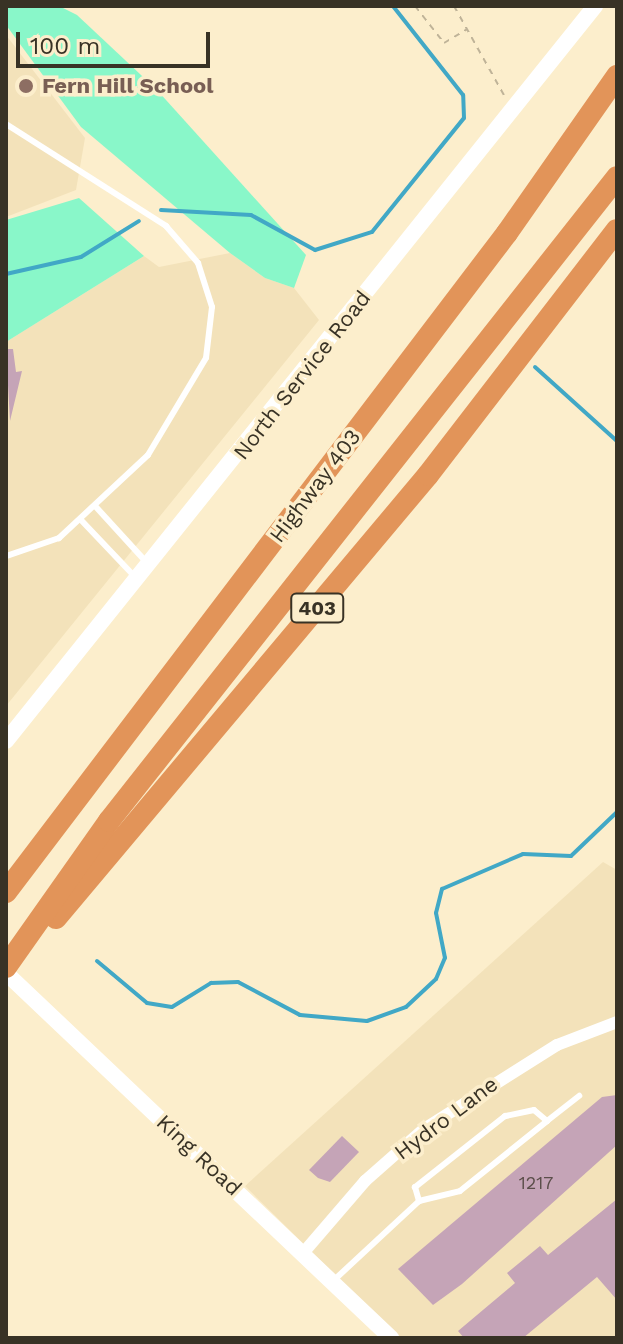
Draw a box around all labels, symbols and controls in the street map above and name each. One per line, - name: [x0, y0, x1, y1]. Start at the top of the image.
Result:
- scale bar: [20, 16, 214, 66]
- text: 100 m: [30, 32, 100, 60]
- place label: Fern Hill School: [42, 73, 214, 99]
- marker: Fern Hill School: [17, 77, 35, 95]
- street label: North Service Road: [228, 285, 376, 465]
- street label: Highway 403: [264, 424, 366, 548]
- road number: 403: [289, 592, 345, 624]
- street label: Hydro Lane: [389, 1071, 503, 1165]
- street label: King Road: [151, 1109, 247, 1201]
- house number: 1217: [519, 1172, 553, 1194]

